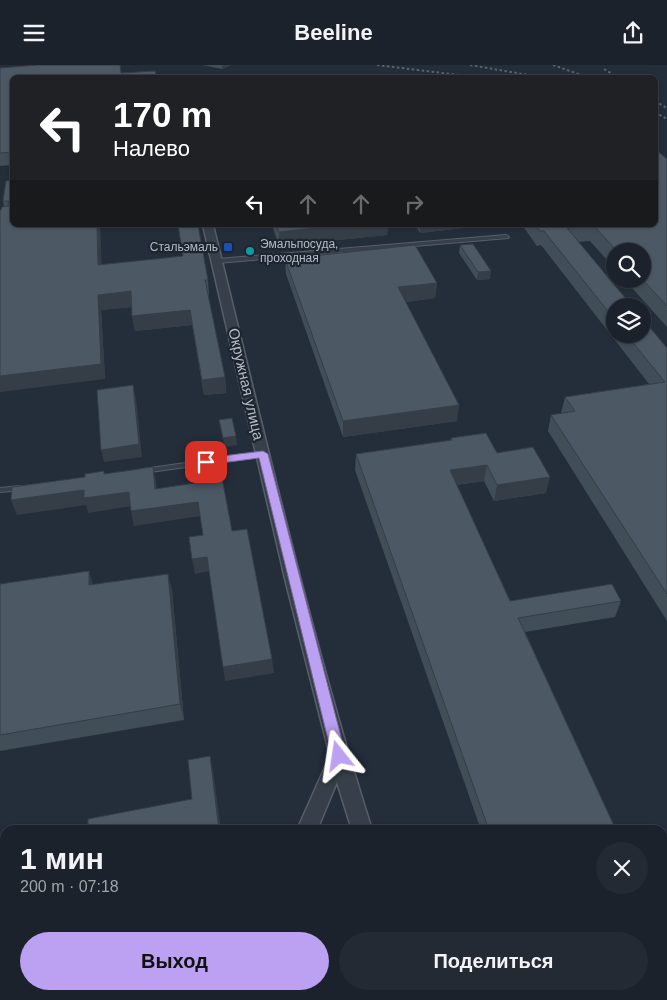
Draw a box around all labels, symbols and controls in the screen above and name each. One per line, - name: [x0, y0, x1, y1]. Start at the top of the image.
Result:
- icon: menu: [20, 19, 48, 47]
- icon: share: [619, 19, 647, 47]
- text: Beeline: [294, 20, 373, 45]
- icon: left: [30, 95, 95, 160]
- text: 170 m: [113, 95, 212, 134]
- text: Налево: [113, 136, 190, 161]
- icon: left: [241, 190, 269, 218]
- icon: ahead: [294, 190, 322, 218]
- icon: ahead: [347, 190, 375, 218]
- icon: right: [400, 190, 428, 218]
- place label: Эмальпосуда, проходная: [260, 237, 338, 265]
- place label: Стальэмаль: [150, 240, 218, 254]
- marker: Стальэмаль: [222, 241, 234, 253]
- map controls: [606, 243, 651, 343]
- button: search: [606, 243, 651, 288]
- marker: Эмальпосуда, проходная: [244, 245, 256, 257]
- button: layers: [606, 298, 651, 343]
- street label: Окружная улица: [225, 326, 268, 442]
- pin: [185, 441, 227, 483]
- icon: arrive: [192, 448, 220, 476]
- position arrow: [312, 729, 364, 781]
- text: 1 мин: [20, 842, 104, 875]
- button: close: [596, 842, 648, 894]
- text: 200 m · 07:18: [20, 878, 119, 895]
- button: Выход: [20, 932, 329, 990]
- button: Поделиться: [339, 932, 648, 990]

